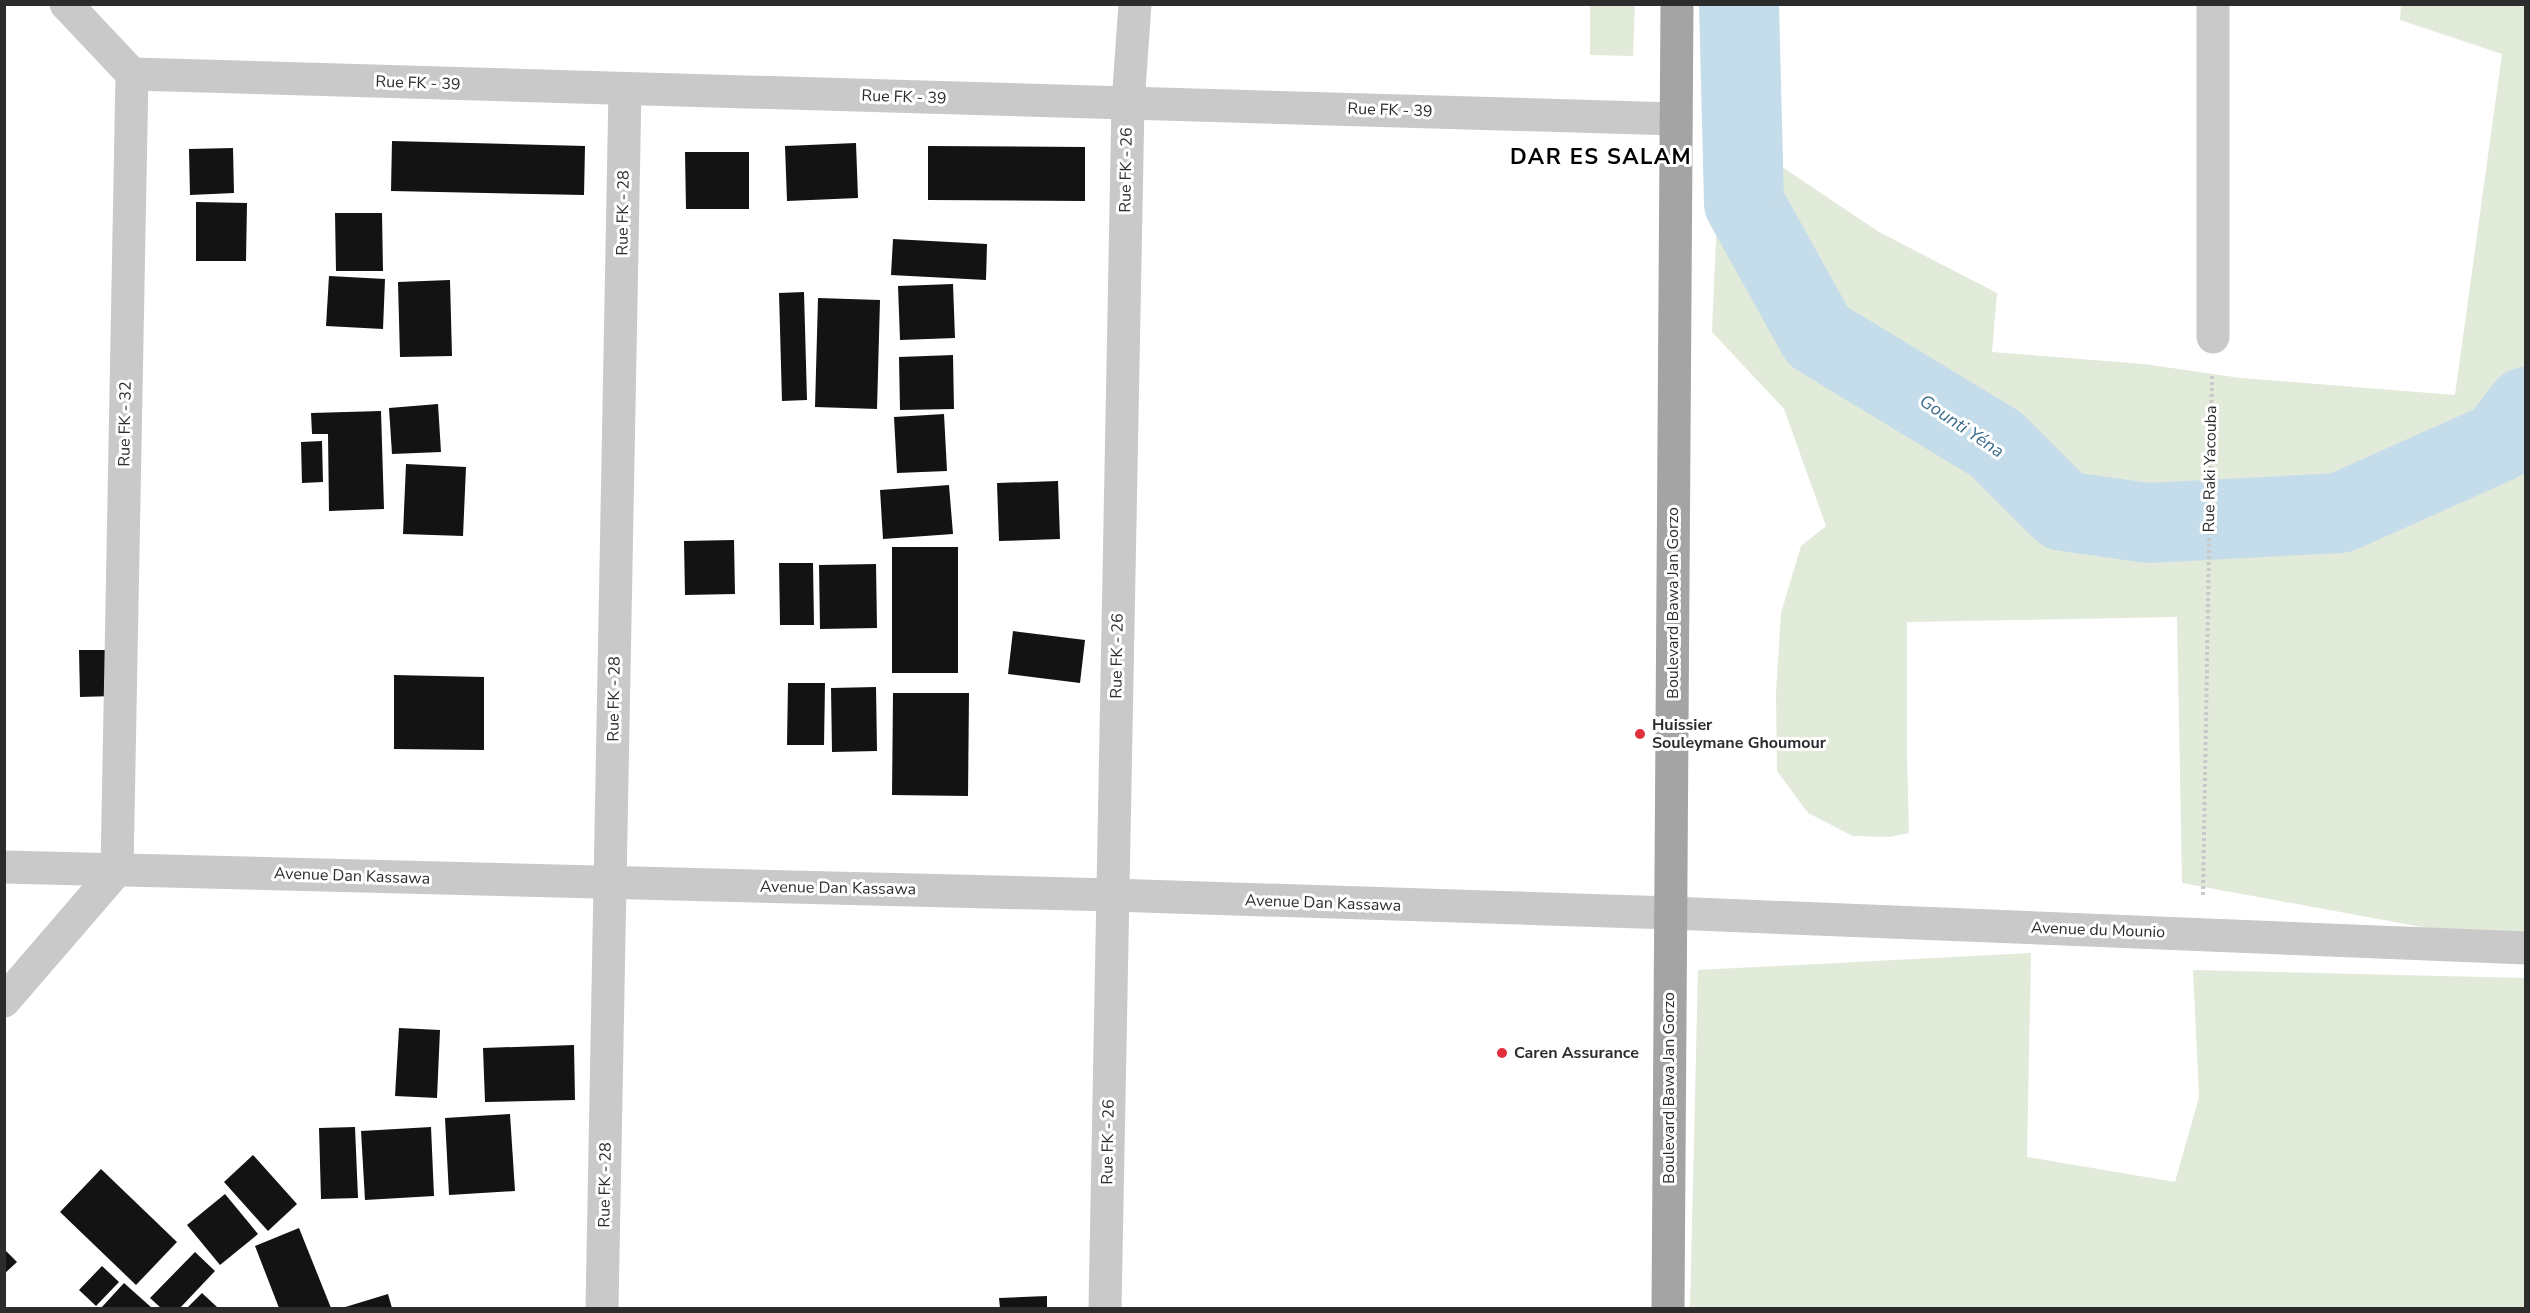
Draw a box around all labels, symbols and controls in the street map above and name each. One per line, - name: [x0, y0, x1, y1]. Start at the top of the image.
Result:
- street label: Rue FK - 39: [375, 71, 461, 95]
- street label: Rue FK - 39: [861, 85, 947, 109]
- street label: Rue FK - 39: [1347, 98, 1433, 122]
- street label: Rue FK - 26: [1114, 127, 1138, 213]
- district label: DAR ES SALAM: [1510, 142, 1692, 172]
- street label: Rue FK - 28: [611, 170, 635, 256]
- street label: Rue FK - 32: [113, 381, 137, 467]
- water label: Gounti Yéna: [1915, 389, 2009, 463]
- street label: Rue Raki Yacouba: [2198, 405, 2222, 533]
- street label: Boulevard Bawa Jan Gorzo: [1662, 507, 1684, 699]
- street label: Rue FK - 26: [1105, 613, 1129, 699]
- street label: Rue FK - 28: [602, 656, 626, 742]
- place label: Huissier Souleymane Ghoumour: [1652, 714, 1827, 754]
- marker: Huissier Souleymane Ghoumour: [1633, 727, 1647, 741]
- street label: Avenue Dan Kassawa: [274, 862, 430, 890]
- street label: Avenue Dan Kassawa: [760, 876, 916, 900]
- street label: Avenue Dan Kassawa: [1245, 889, 1401, 917]
- street label: Avenue du Mounio: [2031, 917, 2166, 943]
- street label: Boulevard Bawa Jan Gorzo: [1658, 992, 1680, 1184]
- place label: Caren Assurance: [1514, 1042, 1639, 1064]
- marker: Caren Assurance: [1495, 1046, 1509, 1060]
- street label: Rue FK - 26: [1096, 1099, 1120, 1185]
- street label: Rue FK - 28: [593, 1142, 617, 1228]

